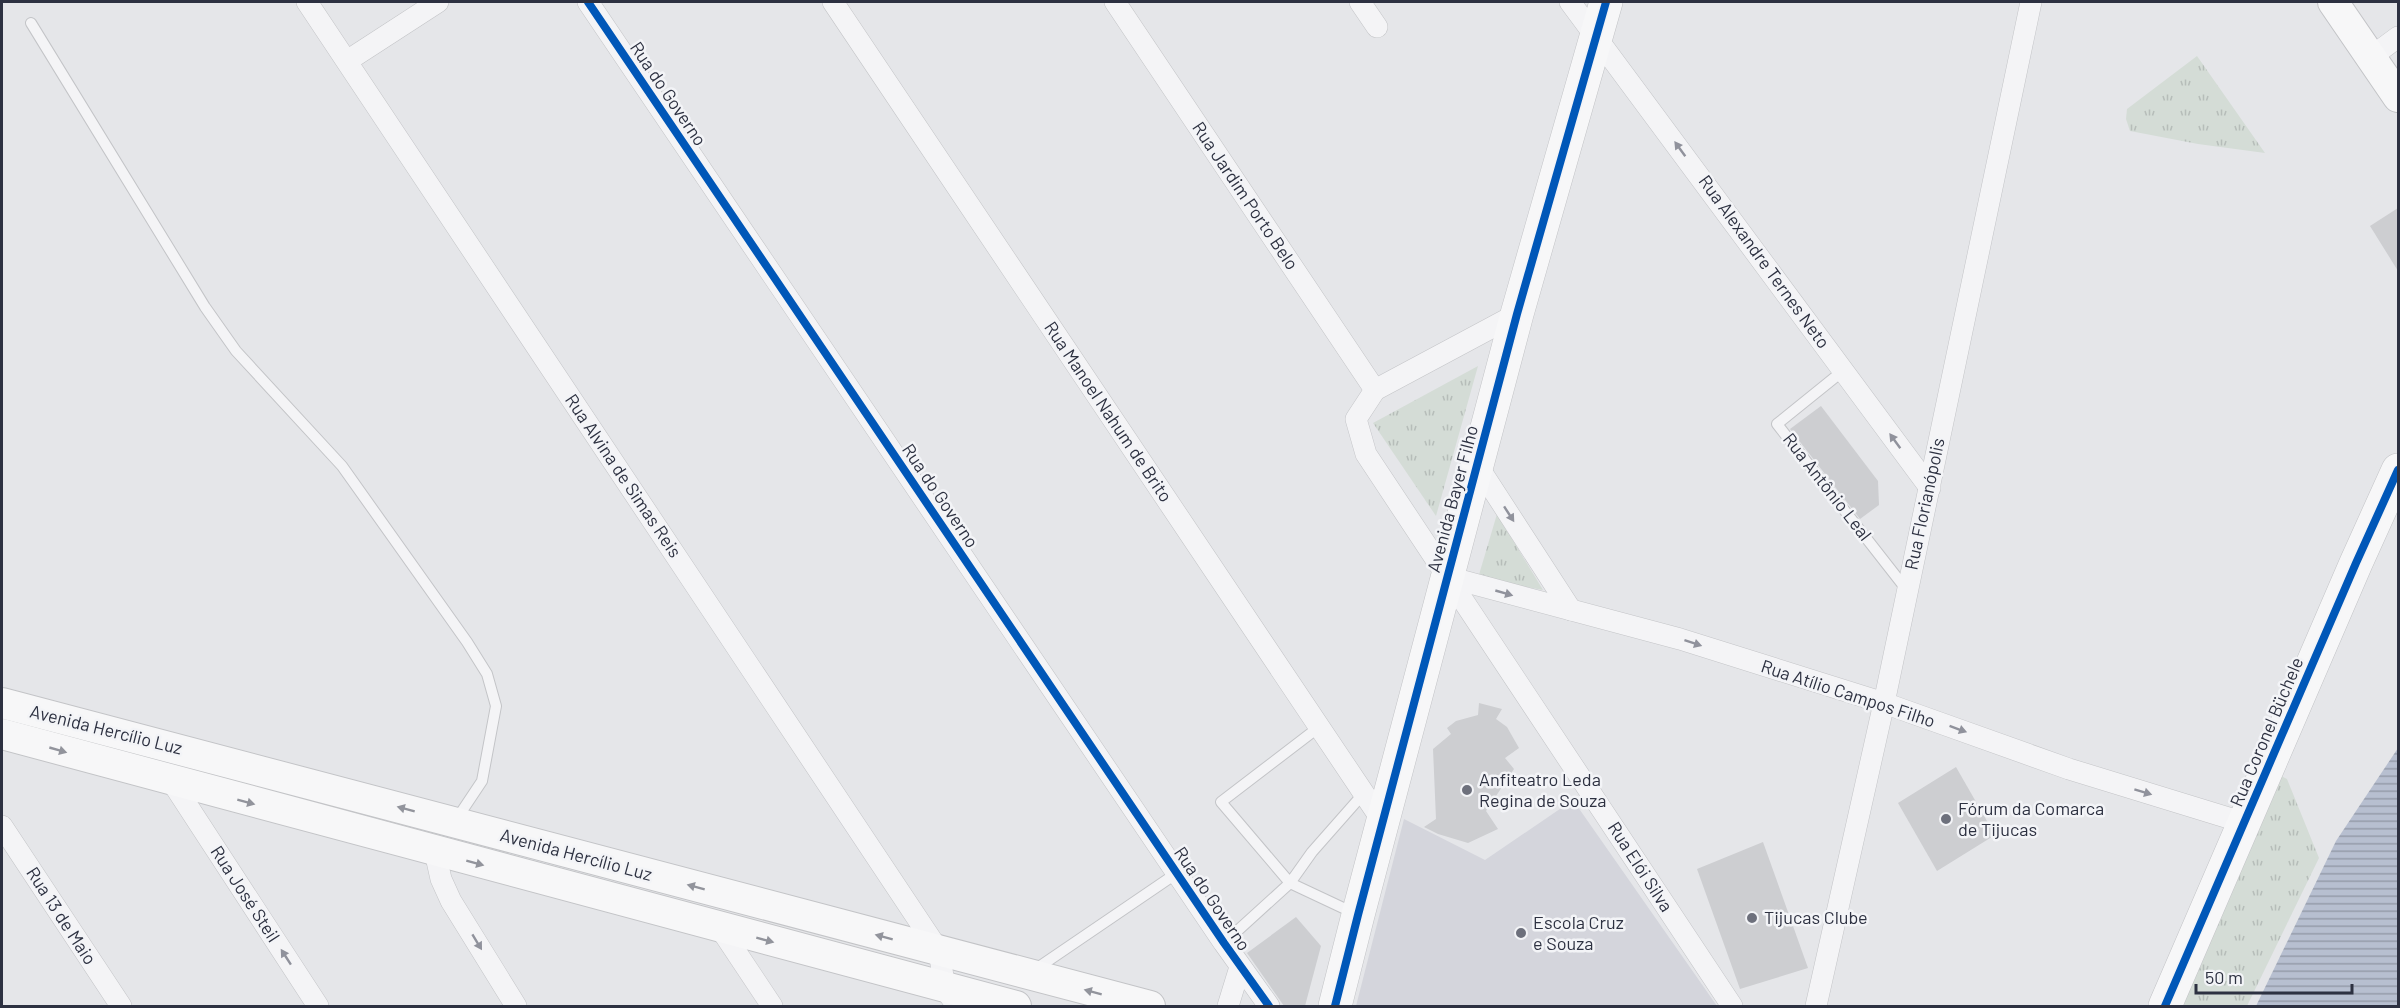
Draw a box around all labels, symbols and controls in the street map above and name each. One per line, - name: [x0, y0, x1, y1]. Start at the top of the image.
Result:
- street label: Rua do Governo: [626, 37, 712, 150]
- street label: Rua Jardim Porto Belo: [1188, 117, 1304, 274]
- one-way arrow: [1674, 141, 1686, 157]
- street label: Rua Alexandre Ternes Neto: [1695, 170, 1835, 352]
- street label: Rua Manoel Nahum de Brito: [1040, 317, 1178, 506]
- street label: Rua Alvina de Simas Reis: [561, 390, 687, 561]
- street label: Avenida Bayer Filho: [1422, 423, 1482, 575]
- street label: Rua Antônio Leal: [1779, 428, 1877, 545]
- one-way arrow: [1889, 433, 1901, 449]
- street label: Rua Florianópolis: [1899, 436, 1949, 572]
- street label: Rua do Governo: [898, 439, 984, 552]
- one-way arrow: [1503, 506, 1514, 522]
- one-way arrow: [1495, 589, 1513, 598]
- one-way arrow: [1684, 639, 1702, 648]
- street label: Rua Coronel Büchele: [2225, 653, 2308, 810]
- street label: Rua Atílio Campos Filho: [1758, 654, 1938, 732]
- street label: Avenida Hercílio Luz: [28, 699, 185, 759]
- one-way arrow: [1949, 725, 1967, 735]
- one-way arrow: [49, 746, 67, 755]
- place label: Anfiteatro Leda Regina de Souza: [1479, 768, 1606, 811]
- marker: Anfiteatro Leda Regina de Souza: [1460, 783, 1474, 797]
- one-way arrow: [2134, 788, 2152, 797]
- one-way arrow: [237, 797, 255, 807]
- place label: Fórum da Comarca de Tijucas: [1958, 797, 2104, 840]
- one-way arrow: [397, 804, 415, 814]
- marker: Fórum da Comarca de Tijucas: [1939, 812, 1953, 826]
- street label: Rua Elói Silva: [1604, 817, 1678, 916]
- street label: Avenida Hercílio Luz: [498, 823, 655, 885]
- street label: Rua José Steil: [206, 841, 285, 946]
- street label: Rua do Governo: [1170, 842, 1256, 955]
- one-way arrow: [466, 858, 484, 868]
- street label: Rua 13 de Maio: [22, 862, 102, 968]
- one-way arrow: [687, 881, 705, 891]
- place label: Tijucas Clube: [1764, 906, 1868, 928]
- place label: Escola Cruz e Souza: [1533, 911, 1624, 954]
- marker: Tijucas Clube: [1745, 911, 1759, 925]
- marker: Escola Cruz e Souza: [1514, 926, 1528, 940]
- one-way arrow: [875, 931, 894, 941]
- one-way arrow: [471, 934, 482, 950]
- one-way arrow: [756, 936, 774, 945]
- one-way arrow: [280, 950, 292, 966]
- scale bar: [2196, 957, 2352, 995]
- text: 50 m: [2205, 966, 2243, 988]
- one-way arrow: [1084, 986, 1102, 996]

